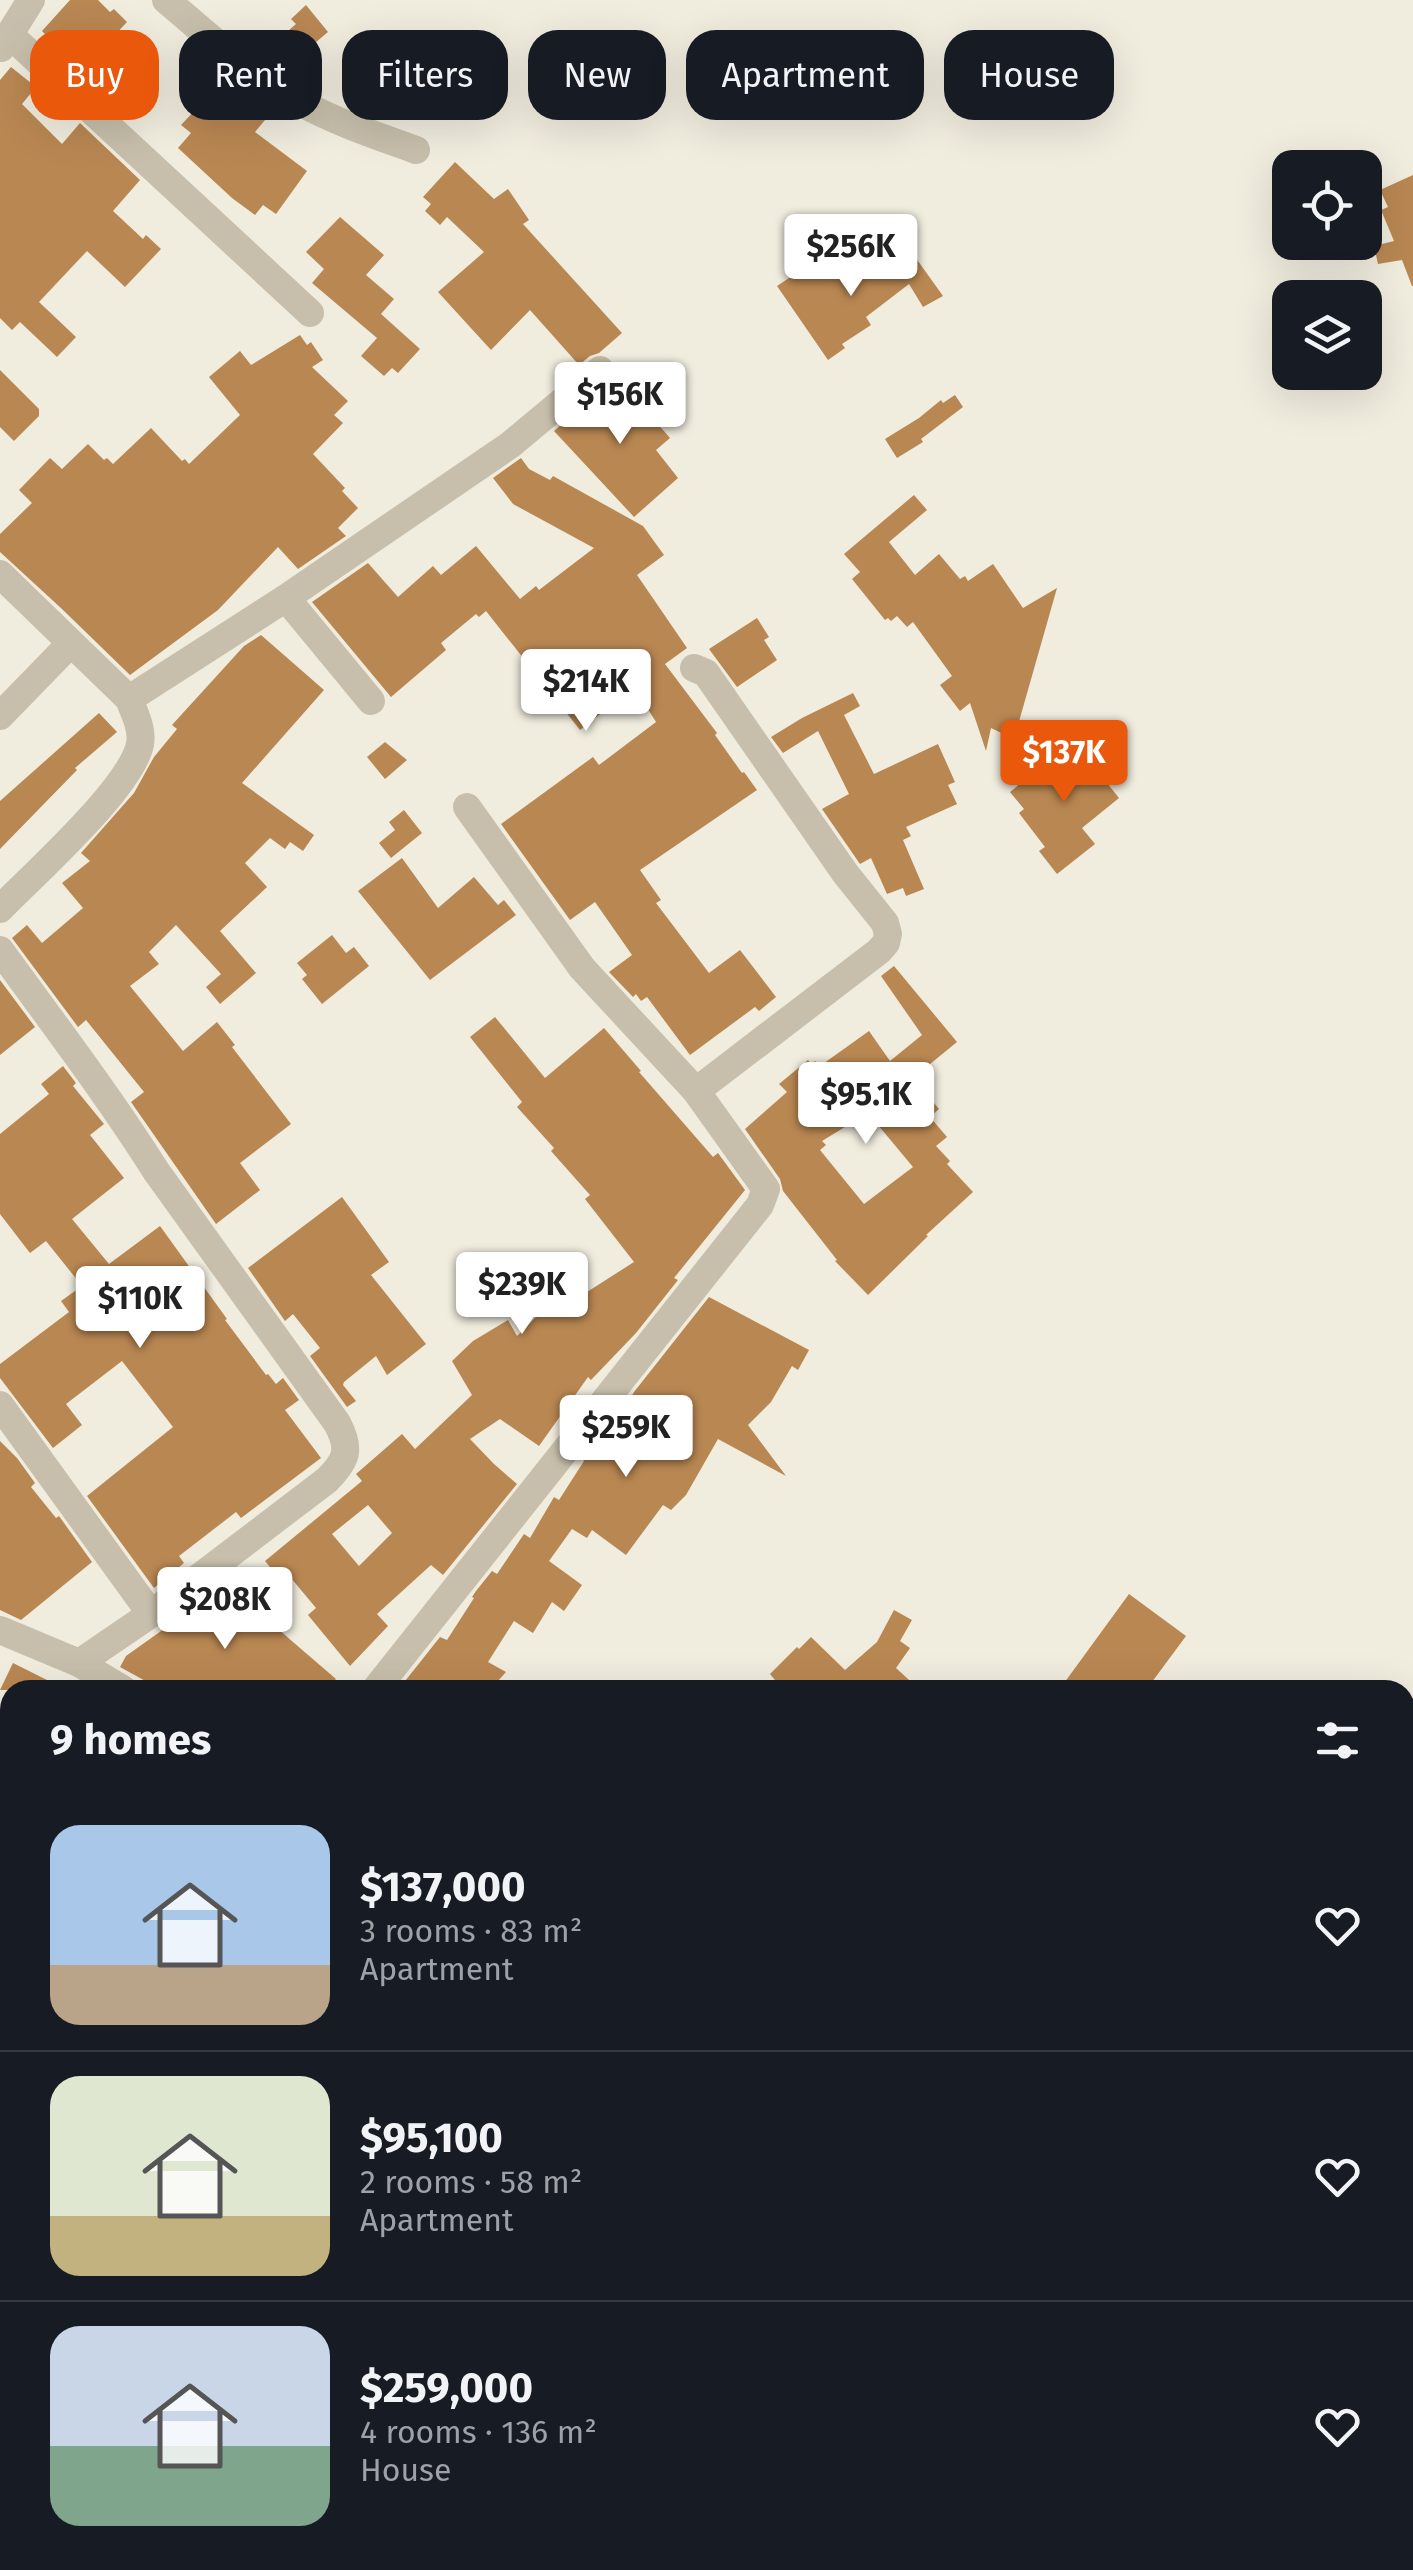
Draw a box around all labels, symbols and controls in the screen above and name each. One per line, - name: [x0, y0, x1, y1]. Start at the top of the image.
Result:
- chip: Buy: [30, 30, 159, 120]
- chip: Rent: [179, 30, 322, 120]
- chip: Filters: [342, 30, 508, 120]
- chip: New: [528, 30, 666, 120]
- chip: Apartment: [686, 30, 924, 120]
- chip: House: [944, 30, 1114, 120]
- map controls: [1272, 150, 1382, 390]
- button: locate: [1272, 150, 1382, 260]
- pin: $256K: [781, 214, 921, 299]
- text: $256K: [806, 227, 896, 265]
- button: layers: [1272, 280, 1382, 390]
- pin: $156K: [550, 362, 690, 447]
- text: $156K: [577, 375, 663, 413]
- pin: $214K: [516, 649, 656, 734]
- text: $214K: [543, 662, 629, 700]
- pin: $137K: [994, 720, 1134, 805]
- text: $137K: [1023, 733, 1105, 771]
- pin: $95.1K: [785, 1062, 947, 1147]
- text: $95.1K: [820, 1075, 912, 1113]
- pin: $239K: [452, 1252, 592, 1337]
- text: $239K: [478, 1265, 566, 1303]
- pin: $110K: [70, 1266, 210, 1351]
- text: $110K: [98, 1279, 182, 1317]
- pin: $259K: [556, 1395, 696, 1480]
- text: $259K: [582, 1408, 670, 1446]
- pin: $208K: [155, 1567, 295, 1652]
- text: $208K: [179, 1580, 271, 1618]
- icon: filters: [1310, 1713, 1365, 1768]
- text: 9 homes: [50, 1715, 211, 1765]
- text: $137,000: [360, 1862, 526, 1912]
- icon: home: [130, 1865, 250, 1985]
- icon: heart: [1310, 1898, 1365, 1953]
- text: 3 rooms · 83 m²: [360, 1912, 582, 1950]
- text: Apartment: [360, 1950, 514, 1988]
- text: $95,100: [360, 2113, 503, 2163]
- icon: home: [130, 2116, 250, 2236]
- icon: heart: [1310, 2149, 1365, 2204]
- text: 2 rooms · 58 m²: [360, 2163, 582, 2201]
- text: Apartment: [360, 2201, 514, 2239]
- text: $259,000: [360, 2363, 533, 2413]
- icon: home: [130, 2366, 250, 2486]
- icon: heart: [1310, 2399, 1365, 2454]
- text: 4 rooms · 136 m²: [360, 2413, 597, 2451]
- text: House: [360, 2451, 451, 2489]

